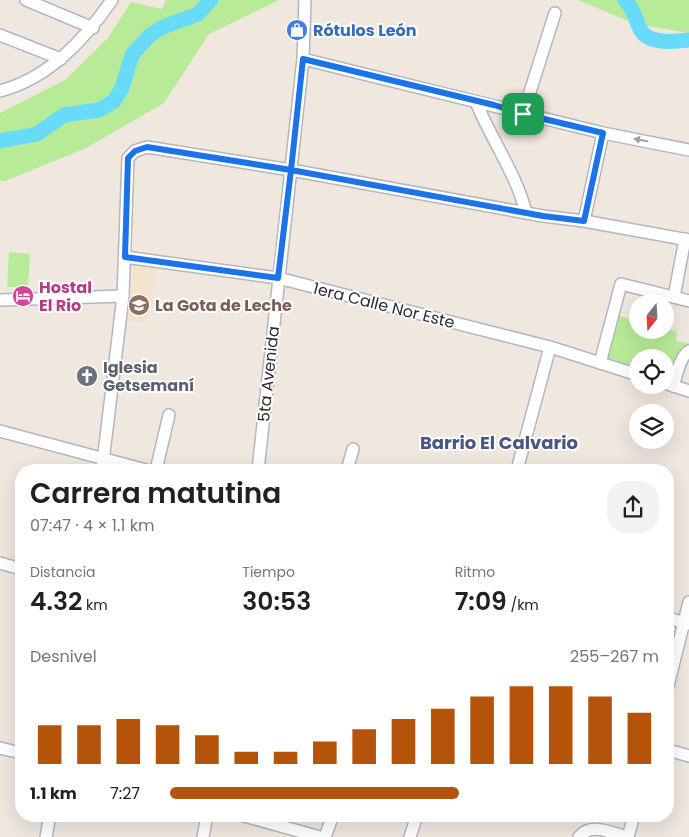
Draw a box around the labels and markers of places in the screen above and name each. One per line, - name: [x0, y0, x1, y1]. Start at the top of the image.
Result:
- shop icon: Rótulos León: [285, 18, 309, 42]
- place label: Rótulos León: [313, 19, 417, 42]
- pin: [502, 93, 544, 135]
- place label: Hostal El Rio: [39, 276, 92, 317]
- hotel icon: Hostal El Rio: [11, 284, 35, 308]
- school or university icon: La Gota de Leche: [127, 293, 151, 317]
- place label: La Gota de Leche: [155, 294, 292, 317]
- place label: Iglesia Getsemaní: [103, 356, 194, 397]
- church icon: Iglesia Getsemaní: [75, 364, 99, 388]

